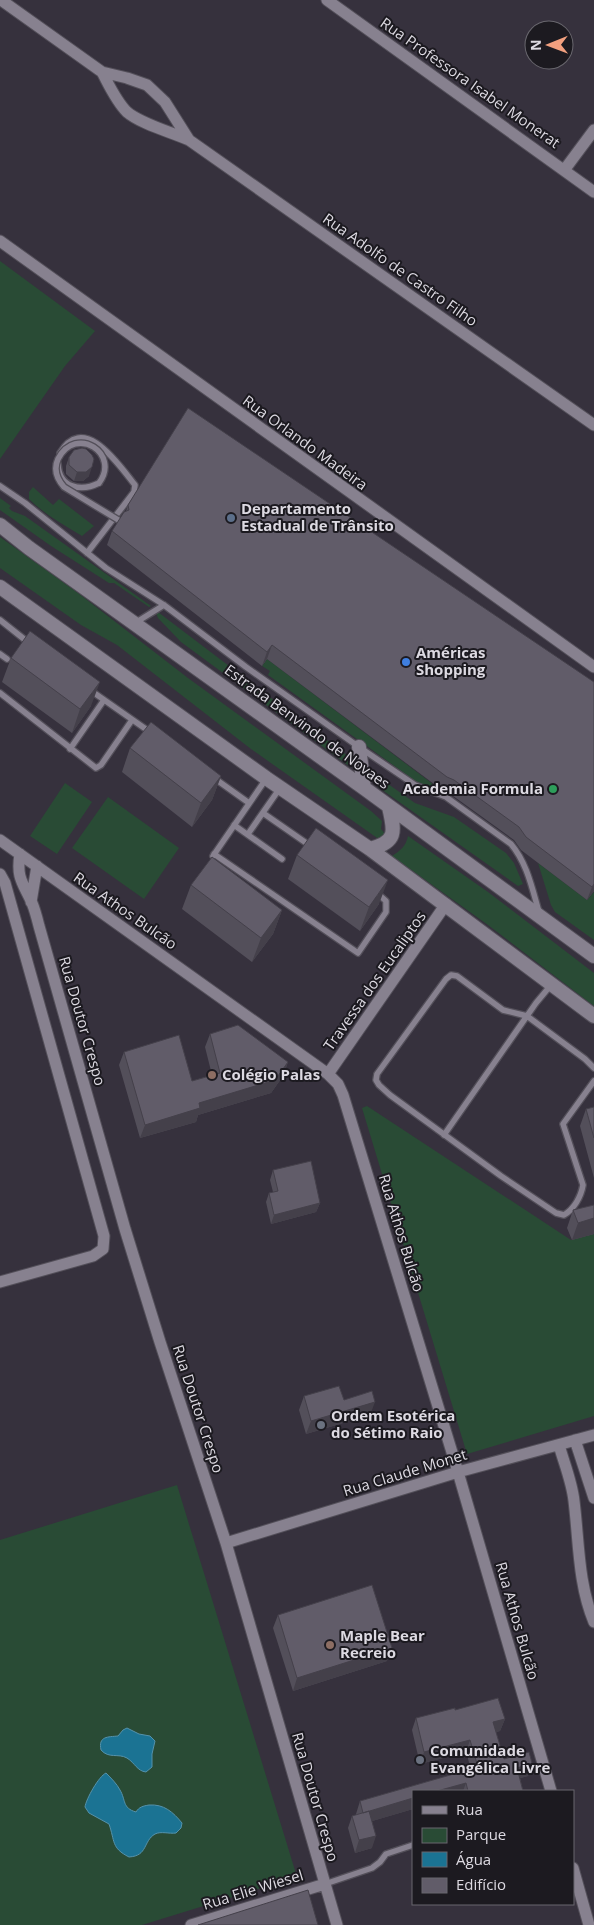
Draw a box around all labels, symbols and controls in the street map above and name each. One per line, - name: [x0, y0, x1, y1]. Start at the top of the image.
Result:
- street label: Rua Professora Isabel Monerat: [377, 12, 564, 152]
- north arrow: [524, 20, 574, 70]
- text: N: [526, 39, 545, 51]
- street label: Rua Adolfo de Castro Filho: [319, 208, 482, 330]
- street label: Rua Orlando Madeira: [239, 390, 372, 494]
- place label: Departamento Estadual de Trânsito: [241, 498, 394, 535]
- marker: Departamento Estadual de Trânsito: [225, 512, 237, 524]
- place label: Américas Shopping: [416, 642, 486, 679]
- marker: Américas Shopping: [400, 656, 412, 668]
- street label: Estrada Benvindo de Novaes: [221, 659, 394, 793]
- place label: Academia Formula: [403, 778, 543, 798]
- marker: Academia Formula: [547, 783, 559, 795]
- street label: Rua Athos Bulcão: [70, 867, 181, 953]
- street label: Travessa dos Eucaliptos: [318, 907, 430, 1054]
- street label: Rua Doutor Crespo: [55, 954, 111, 1088]
- place label: Colégio Palas: [222, 1064, 320, 1084]
- marker: Colégio Palas: [206, 1069, 218, 1081]
- street label: Rua Athos Bulcão: [375, 1171, 429, 1294]
- street label: Rua Doutor Crespo: [169, 1342, 229, 1475]
- place label: Ordem Esotérica do Sétimo Raio: [331, 1405, 455, 1442]
- marker: Ordem Esotérica do Sétimo Raio: [315, 1419, 327, 1431]
- street label: Rua Claude Monet: [340, 1444, 469, 1500]
- street label: Rua Athos Bulcão: [492, 1559, 544, 1682]
- place label: Maple Bear Recreio: [340, 1625, 425, 1662]
- marker: Maple Bear Recreio: [324, 1639, 336, 1651]
- street label: Rua Doutor Crespo: [288, 1730, 344, 1864]
- place label: Comunidade Evangélica Livre: [430, 1740, 550, 1777]
- marker: Comunidade Evangélica Livre: [414, 1754, 426, 1766]
- legend: [412, 1790, 574, 1905]
- text: Rua: [456, 1799, 483, 1819]
- text: Parque: [456, 1824, 506, 1844]
- text: Água: [456, 1849, 491, 1869]
- street label: Rua Elie Wiesel: [200, 1864, 306, 1914]
- text: Edifício: [456, 1874, 506, 1894]

